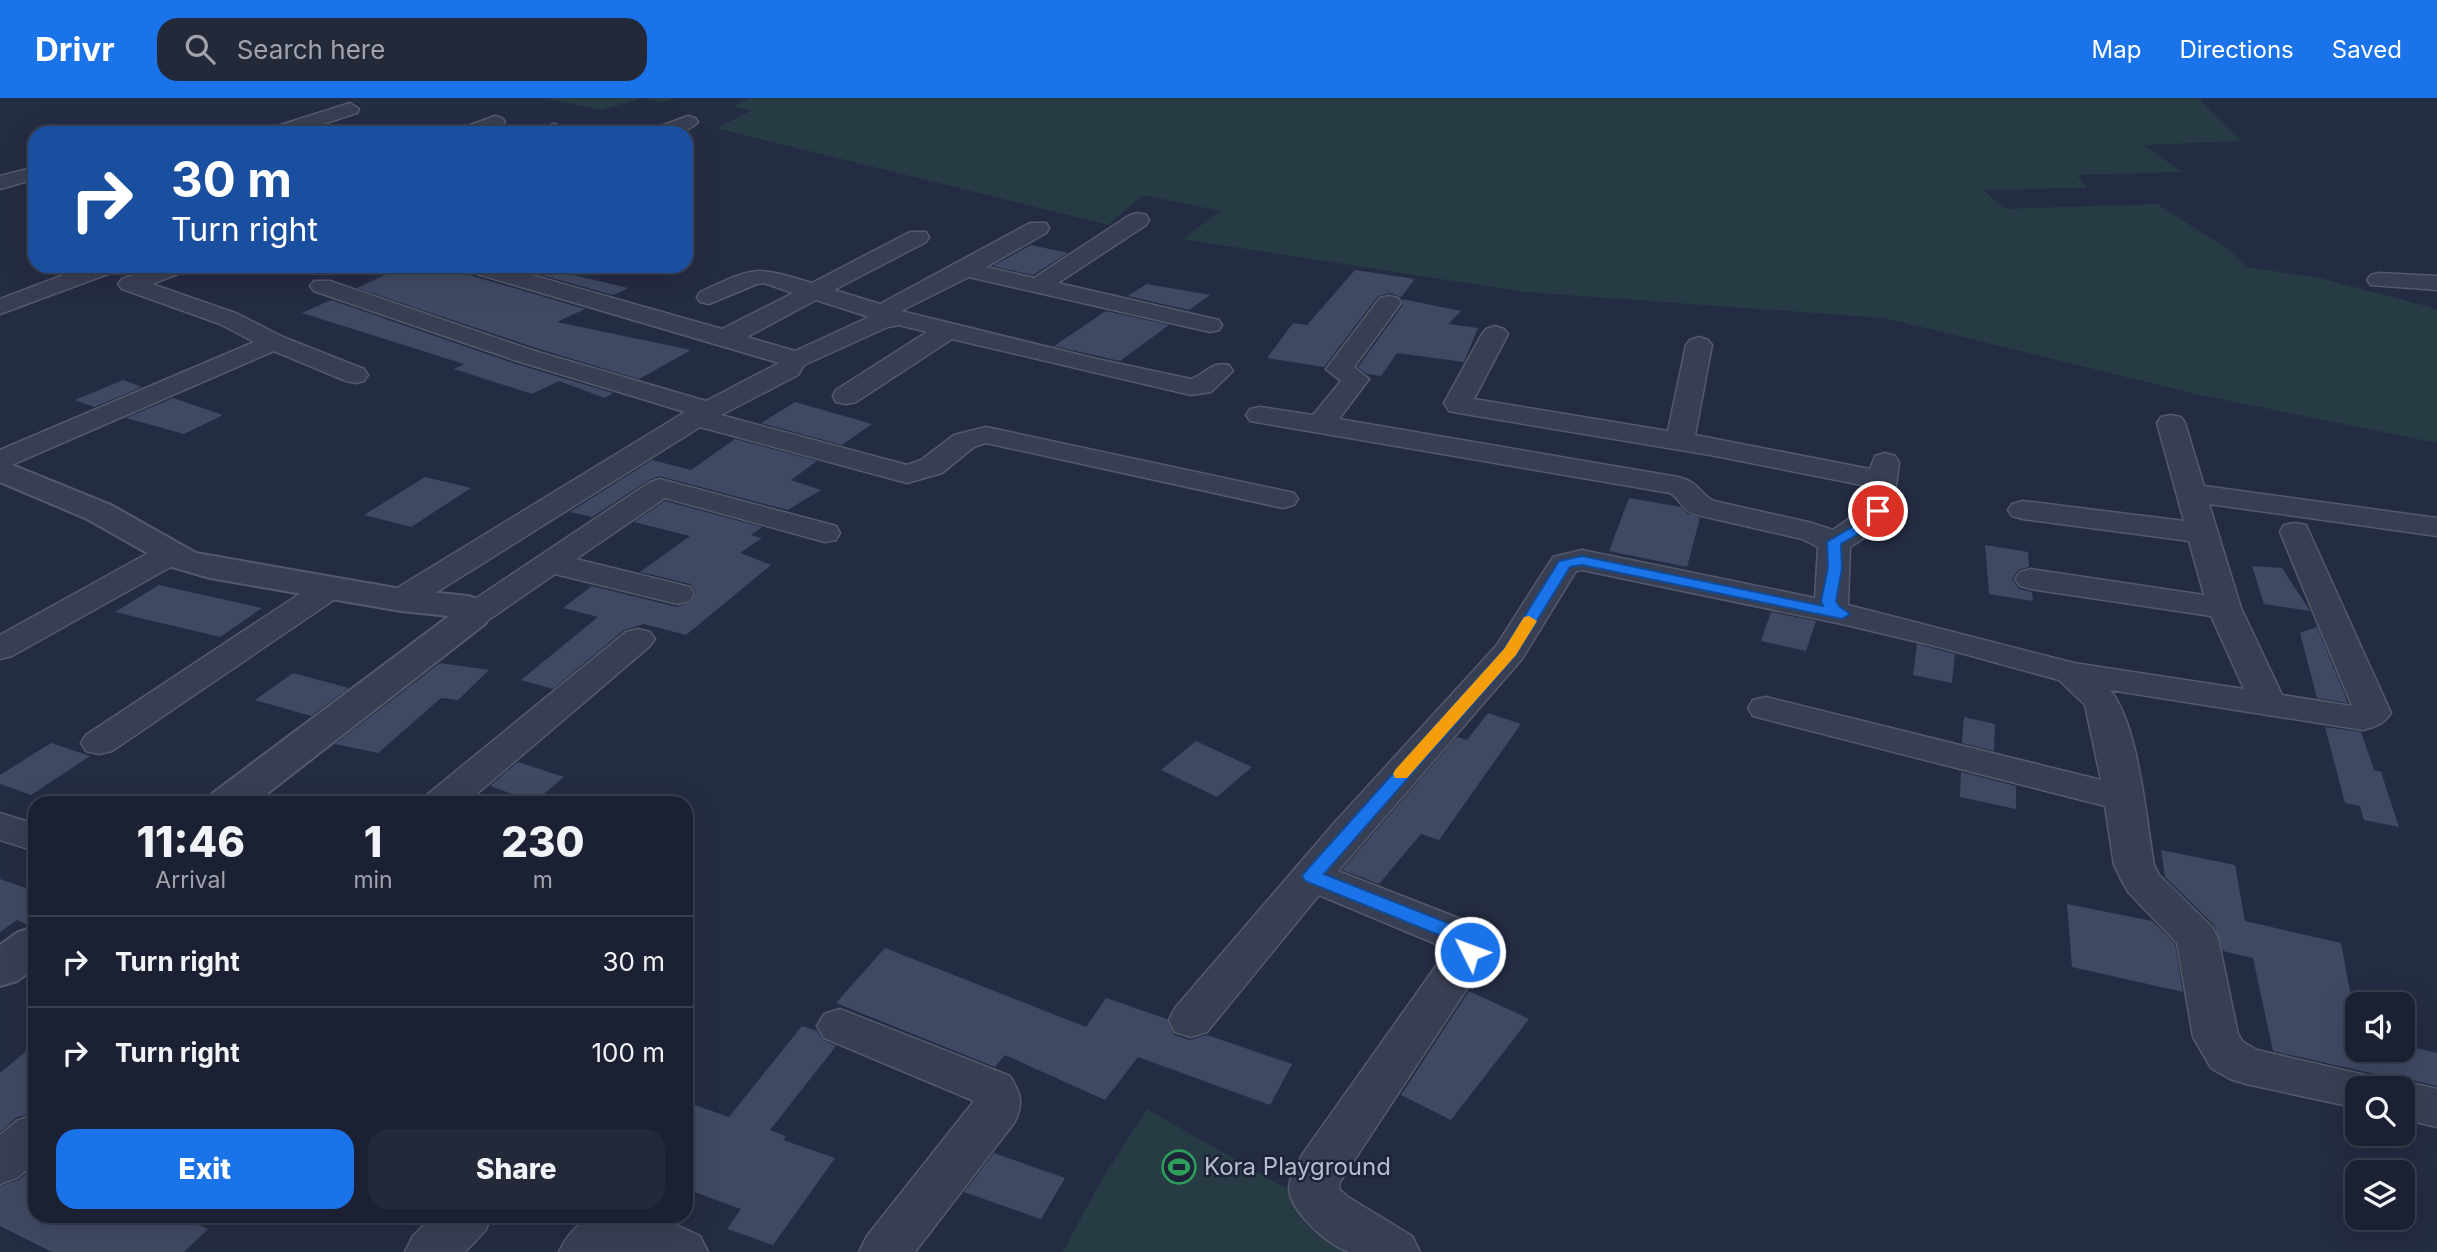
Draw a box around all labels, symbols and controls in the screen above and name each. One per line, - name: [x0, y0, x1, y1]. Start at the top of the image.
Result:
- search box: [157, 18, 647, 81]
- text: Drivr: [35, 29, 115, 69]
- icon: search: [181, 30, 219, 68]
- text: Search here: [237, 34, 385, 65]
- text: Map: [2092, 35, 2141, 64]
- text: Directions: [2179, 35, 2294, 64]
- text: Saved: [2332, 35, 2402, 64]
- text: 30 m: [171, 150, 292, 209]
- icon: right: [56, 154, 147, 245]
- text: Turn right: [171, 210, 318, 249]
- pin: [1848, 481, 1908, 541]
- icon: arrive: [1859, 492, 1897, 530]
- text: 11:46: [136, 816, 245, 867]
- text: 1: [364, 816, 382, 867]
- text: 230: [501, 816, 585, 867]
- text: Arrival: [155, 866, 226, 894]
- text: min: [353, 866, 393, 894]
- text: m: [533, 866, 553, 894]
- position arrow: [1433, 915, 1507, 989]
- icon: right: [56, 943, 94, 981]
- text: Turn right: [115, 946, 240, 977]
- text: 30 m: [602, 946, 665, 977]
- map controls: [2345, 992, 2415, 1230]
- button: sound: [2345, 992, 2415, 1062]
- icon: right: [56, 1034, 94, 1072]
- text: Turn right: [115, 1037, 240, 1068]
- text: 100 m: [592, 1037, 665, 1068]
- button: search: [2345, 1076, 2415, 1146]
- button: Exit: [56, 1129, 354, 1209]
- button: Share: [368, 1129, 665, 1209]
- sports icon: Kora Playground: [1160, 1148, 1198, 1186]
- place label: Kora Playground: [1204, 1152, 1391, 1181]
- button: layers: [2345, 1160, 2415, 1230]

